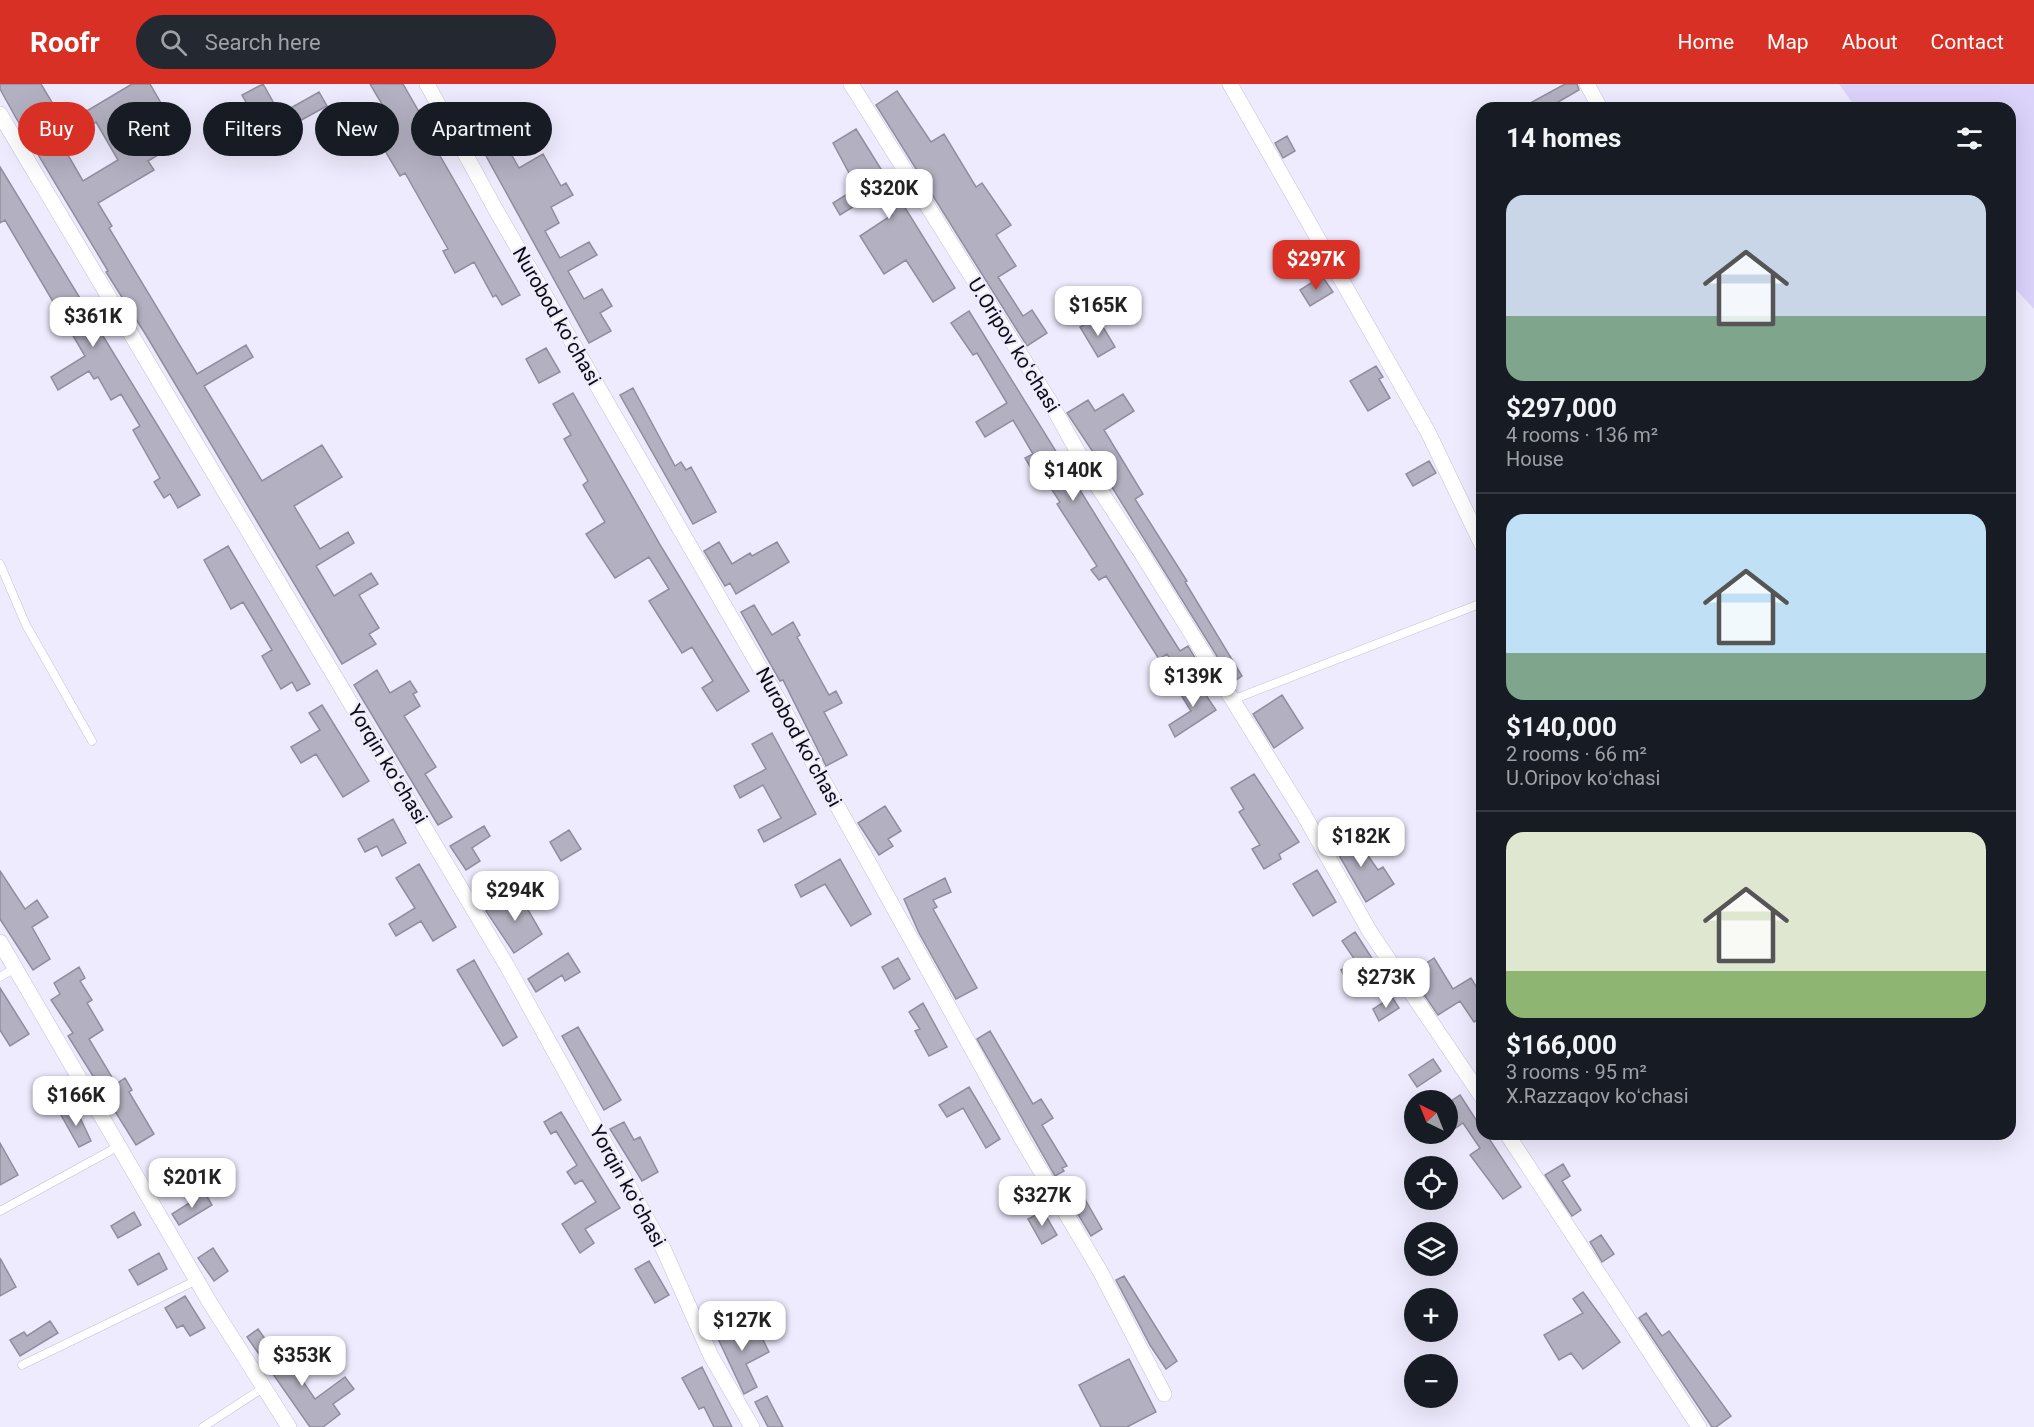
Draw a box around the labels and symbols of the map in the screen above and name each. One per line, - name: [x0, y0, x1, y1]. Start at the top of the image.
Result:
- pin: $320K: [847, 169, 931, 220]
- pin: $297K: [1274, 240, 1358, 291]
- street label: Nurobod koʻchasi: [508, 243, 606, 389]
- street label: U.Oripov koʻchasi: [963, 273, 1065, 417]
- pin: $165K: [1056, 286, 1140, 337]
- pin: $361K: [51, 297, 135, 348]
- pin: $140K: [1031, 451, 1115, 502]
- pin: $139K: [1151, 657, 1235, 708]
- street label: Nurobod koʻchasi: [751, 663, 847, 811]
- street label: Yorqin koʻchasi: [343, 700, 433, 828]
- pin: $182K: [1319, 817, 1403, 868]
- pin: $294K: [473, 871, 557, 922]
- pin: $273K: [1344, 958, 1428, 1009]
- pin: $166K: [34, 1076, 118, 1127]
- north arrow: [1404, 1090, 1458, 1144]
- street label: Yorqin koʻchasi: [585, 1121, 671, 1251]
- pin: $201K: [150, 1158, 234, 1209]
- pin: $327K: [1000, 1176, 1084, 1227]
- pin: $127K: [700, 1301, 784, 1352]
- pin: $353K: [260, 1336, 344, 1387]

